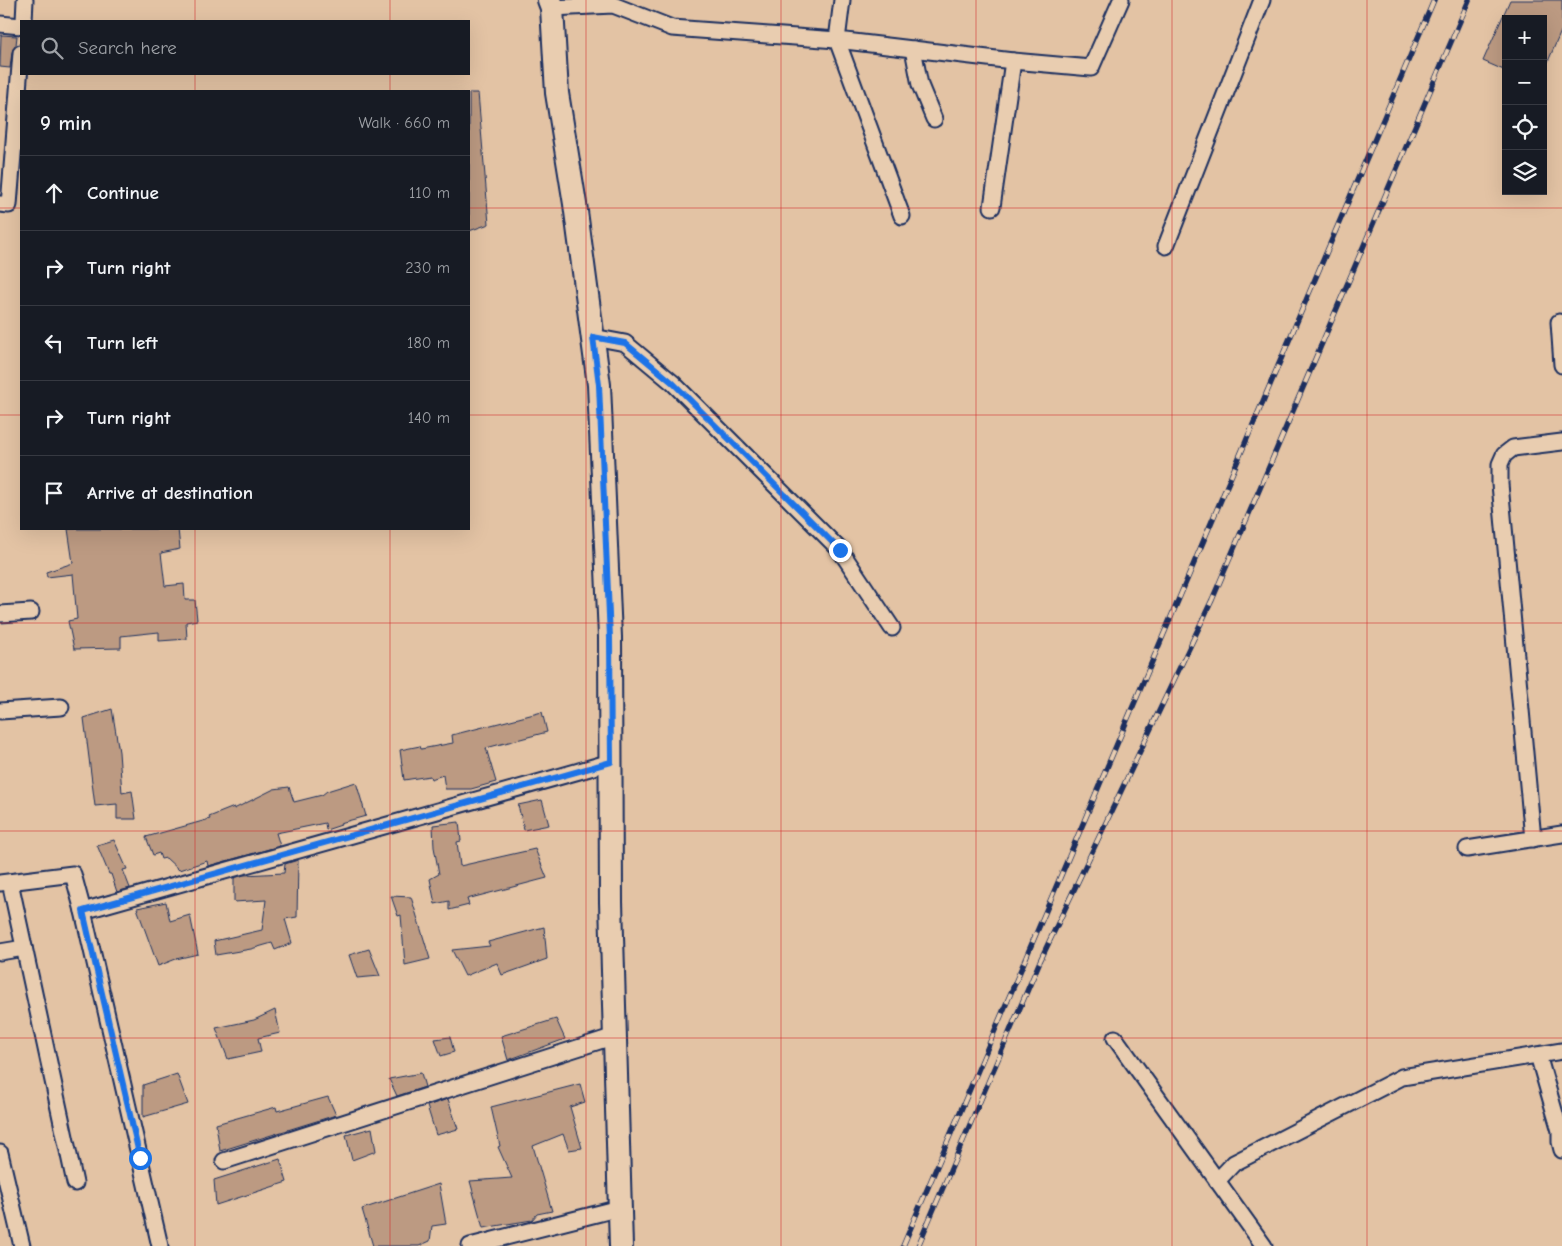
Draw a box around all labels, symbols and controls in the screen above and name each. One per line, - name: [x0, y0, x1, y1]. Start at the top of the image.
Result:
- map controls: [1502, 15, 1547, 195]
- button: +: [1502, 15, 1547, 60]
- search box: [20, 20, 470, 75]
- icon: search: [38, 34, 66, 62]
- text: Search here: [78, 37, 177, 59]
- button: −: [1502, 60, 1547, 105]
- button: locate: [1502, 105, 1547, 150]
- text: 9 min: [40, 111, 92, 135]
- text: Walk · 660 m: [359, 114, 450, 132]
- button: layers: [1502, 150, 1547, 195]
- icon: ahead: [40, 179, 68, 207]
- text: Continue: [87, 182, 159, 204]
- text: 110 m: [409, 184, 450, 202]
- icon: right: [40, 254, 68, 282]
- text: Turn right: [87, 257, 171, 279]
- text: 230 m: [405, 259, 450, 277]
- icon: left: [40, 329, 68, 357]
- text: Turn left: [87, 332, 158, 354]
- text: 180 m: [407, 334, 450, 352]
- icon: right: [40, 404, 68, 432]
- text: Turn right: [87, 407, 171, 429]
- text: 140 m: [408, 409, 450, 427]
- icon: arrive: [40, 479, 68, 507]
- text: Arrive at destination: [87, 482, 253, 504]
- route end: [829, 539, 852, 562]
- route start: [129, 1147, 152, 1170]

